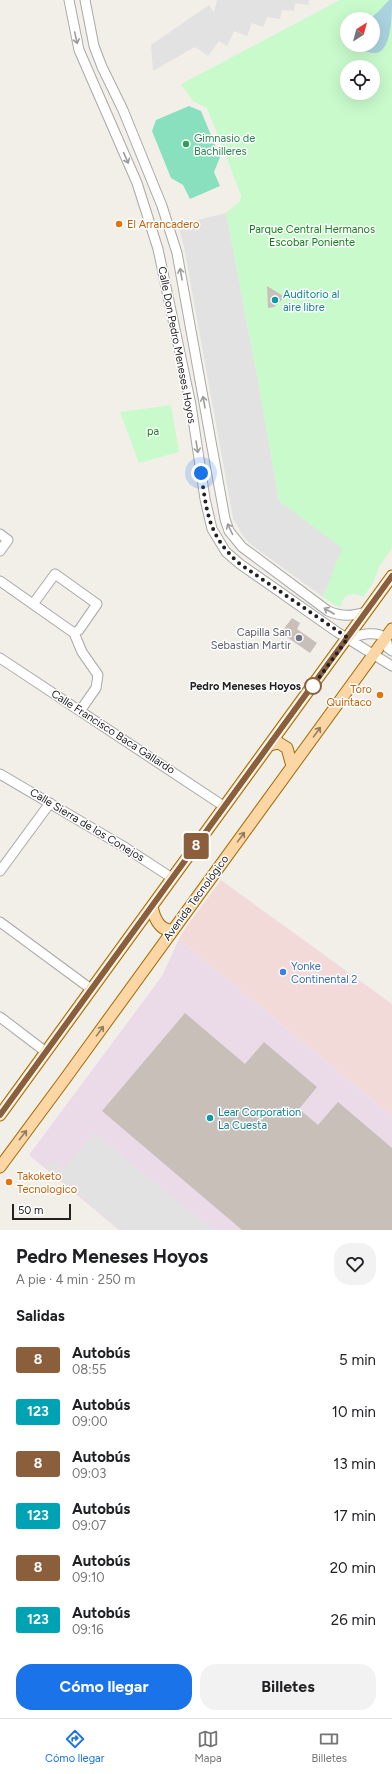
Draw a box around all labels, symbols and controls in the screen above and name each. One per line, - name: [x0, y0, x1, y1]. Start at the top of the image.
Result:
- north arrow: [340, 12, 380, 52]
- map controls: [340, 12, 380, 100]
- one-way arrow: [73, 31, 81, 44]
- button: locate: [340, 60, 380, 100]
- place label: Gimnasio de Bachilleres: [194, 132, 255, 158]
- marker: Gimnasio de Bachilleres: [181, 139, 191, 149]
- one-way arrow: [123, 151, 131, 163]
- place label: El Arrancadero: [127, 218, 199, 231]
- marker: El Arrancadero: [114, 219, 124, 229]
- park label: Parque Central Hermanos Escobar Poniente: [249, 223, 375, 249]
- street label: Calle Don Pedro Meneses Hoyos: [155, 265, 199, 425]
- one-way arrow: [177, 268, 185, 281]
- place label: Auditorio al aire libre: [283, 288, 340, 314]
- marker: Auditorio al aire libre: [270, 295, 280, 305]
- one-way arrow: [199, 396, 207, 409]
- park label: pa: [147, 425, 159, 438]
- one-way arrow: [193, 440, 201, 453]
- your location: [191, 463, 211, 483]
- one-way arrow: [226, 524, 233, 536]
- one-way arrow: [323, 606, 335, 614]
- place label: Capilla San Sebastian Martir: [211, 626, 291, 652]
- marker: Capilla San Sebastian Martir: [294, 633, 304, 643]
- marker: Pedro Meneses Hoyos: [304, 677, 322, 695]
- place label: Pedro Meneses Hoyos: [190, 680, 301, 693]
- place label: Toro Quintaco: [327, 683, 372, 709]
- street label: Calle Francisco Baca Gallardo: [49, 687, 177, 777]
- marker: Toro Quintaco: [375, 690, 385, 700]
- one-way arrow: [313, 726, 321, 737]
- street label: Calle Sierra de los Conejos: [28, 786, 146, 864]
- one-way arrow: [236, 831, 245, 842]
- line badge: 8: [183, 833, 209, 859]
- text: 8: [192, 837, 200, 854]
- street label: Avenida Tecnológico: [161, 853, 231, 943]
- place label: Yonke Continental 2: [291, 960, 357, 986]
- marker: Yonke Continental 2: [278, 967, 288, 977]
- one-way arrow: [96, 1025, 105, 1036]
- place label: Lear Corporation La Cuesta: [218, 1106, 301, 1132]
- marker: Lear Corporation La Cuesta: [205, 1113, 215, 1123]
- one-way arrow: [19, 1130, 28, 1141]
- place label: Takoketo Tecnologico: [17, 1170, 77, 1196]
- marker: Takoketo Tecnologico: [4, 1177, 14, 1187]
- scale bar: [12, 1202, 71, 1221]
- text: 50 m: [18, 1204, 43, 1217]
- button: heart: [334, 1243, 376, 1285]
- text: Pedro Meneses Hoyos: [16, 1245, 208, 1268]
- text: A pie · 4 min · 250 m: [16, 1272, 135, 1287]
- text: Salidas: [16, 1307, 65, 1325]
- text: Autobús: [72, 1344, 130, 1362]
- text: 8: [34, 1351, 42, 1368]
- text: 5 min: [339, 1351, 376, 1369]
- text: 08:55: [72, 1362, 107, 1377]
- text: Autobús: [72, 1396, 130, 1414]
- text: 123: [27, 1403, 49, 1420]
- text: 10 min: [332, 1403, 376, 1421]
- text: 09:00: [72, 1414, 108, 1429]
- text: Autobús: [72, 1448, 130, 1466]
- text: 8: [34, 1455, 42, 1472]
- text: 13 min: [333, 1455, 376, 1473]
- text: 09:03: [72, 1466, 106, 1481]
- text: Autobús: [72, 1500, 130, 1518]
- text: 123: [27, 1507, 49, 1524]
- text: 17 min: [333, 1507, 376, 1525]
- text: 09:07: [72, 1518, 106, 1533]
- text: Autobús: [72, 1552, 130, 1570]
- text: 8: [34, 1559, 42, 1576]
- text: 20 min: [330, 1559, 376, 1577]
- text: 09:10: [72, 1570, 105, 1585]
- text: Autobús: [72, 1604, 130, 1622]
- text: 123: [27, 1611, 49, 1628]
- text: 26 min: [331, 1611, 376, 1629]
- text: 09:16: [72, 1622, 104, 1637]
- button: Cómo llegar: [16, 1664, 192, 1710]
- button: Billetes: [200, 1664, 376, 1710]
- tab: Cómo llegar: [45, 1728, 104, 1765]
- tab: Mapa: [194, 1728, 222, 1765]
- tab: Billetes: [312, 1728, 347, 1765]

